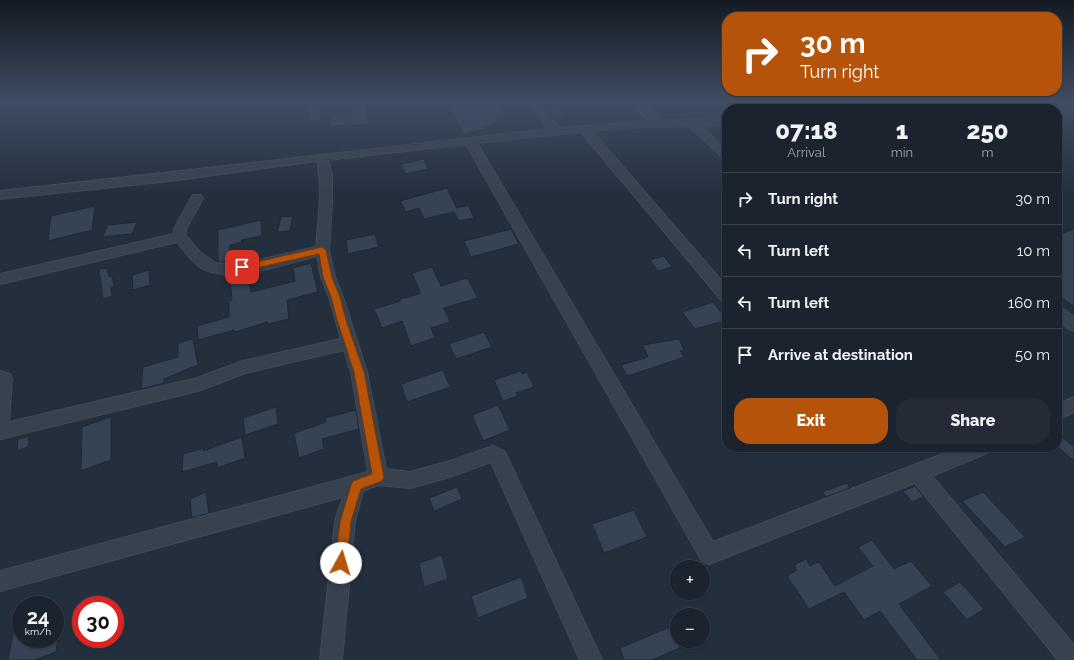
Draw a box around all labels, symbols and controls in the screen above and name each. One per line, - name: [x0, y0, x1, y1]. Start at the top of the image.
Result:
- text: 30 m: [800, 27, 866, 60]
- icon: right: [734, 28, 786, 80]
- text: Turn right: [800, 61, 879, 82]
- text: 07:18: [775, 116, 837, 145]
- text: 1: [896, 116, 908, 145]
- text: 250: [967, 116, 1009, 145]
- text: Arrival: [787, 145, 825, 160]
- text: min: [891, 145, 913, 160]
- text: m: [982, 145, 994, 160]
- icon: right: [734, 188, 756, 210]
- text: Turn right: [768, 190, 838, 208]
- text: 30 m: [1015, 190, 1050, 208]
- icon: left: [734, 240, 756, 262]
- text: Turn left: [768, 242, 829, 260]
- text: 10 m: [1017, 242, 1050, 260]
- pin: [225, 250, 259, 284]
- icon: arrive: [231, 256, 253, 278]
- icon: left: [734, 292, 756, 314]
- text: Turn left: [768, 294, 829, 312]
- text: 160 m: [1008, 294, 1050, 312]
- icon: arrive: [734, 344, 756, 366]
- text: Arrive at destination: [768, 346, 913, 364]
- text: 50 m: [1015, 346, 1050, 364]
- button: Exit: [734, 398, 888, 444]
- button: Share: [896, 398, 1050, 444]
- position arrow: [320, 542, 362, 584]
- map controls: [670, 560, 710, 648]
- button: +: [670, 560, 710, 600]
- speed limit sign: 30: [72, 596, 124, 648]
- text: 24: [27, 605, 49, 629]
- button: −: [670, 608, 710, 648]
- text: km/h: [25, 626, 51, 637]

